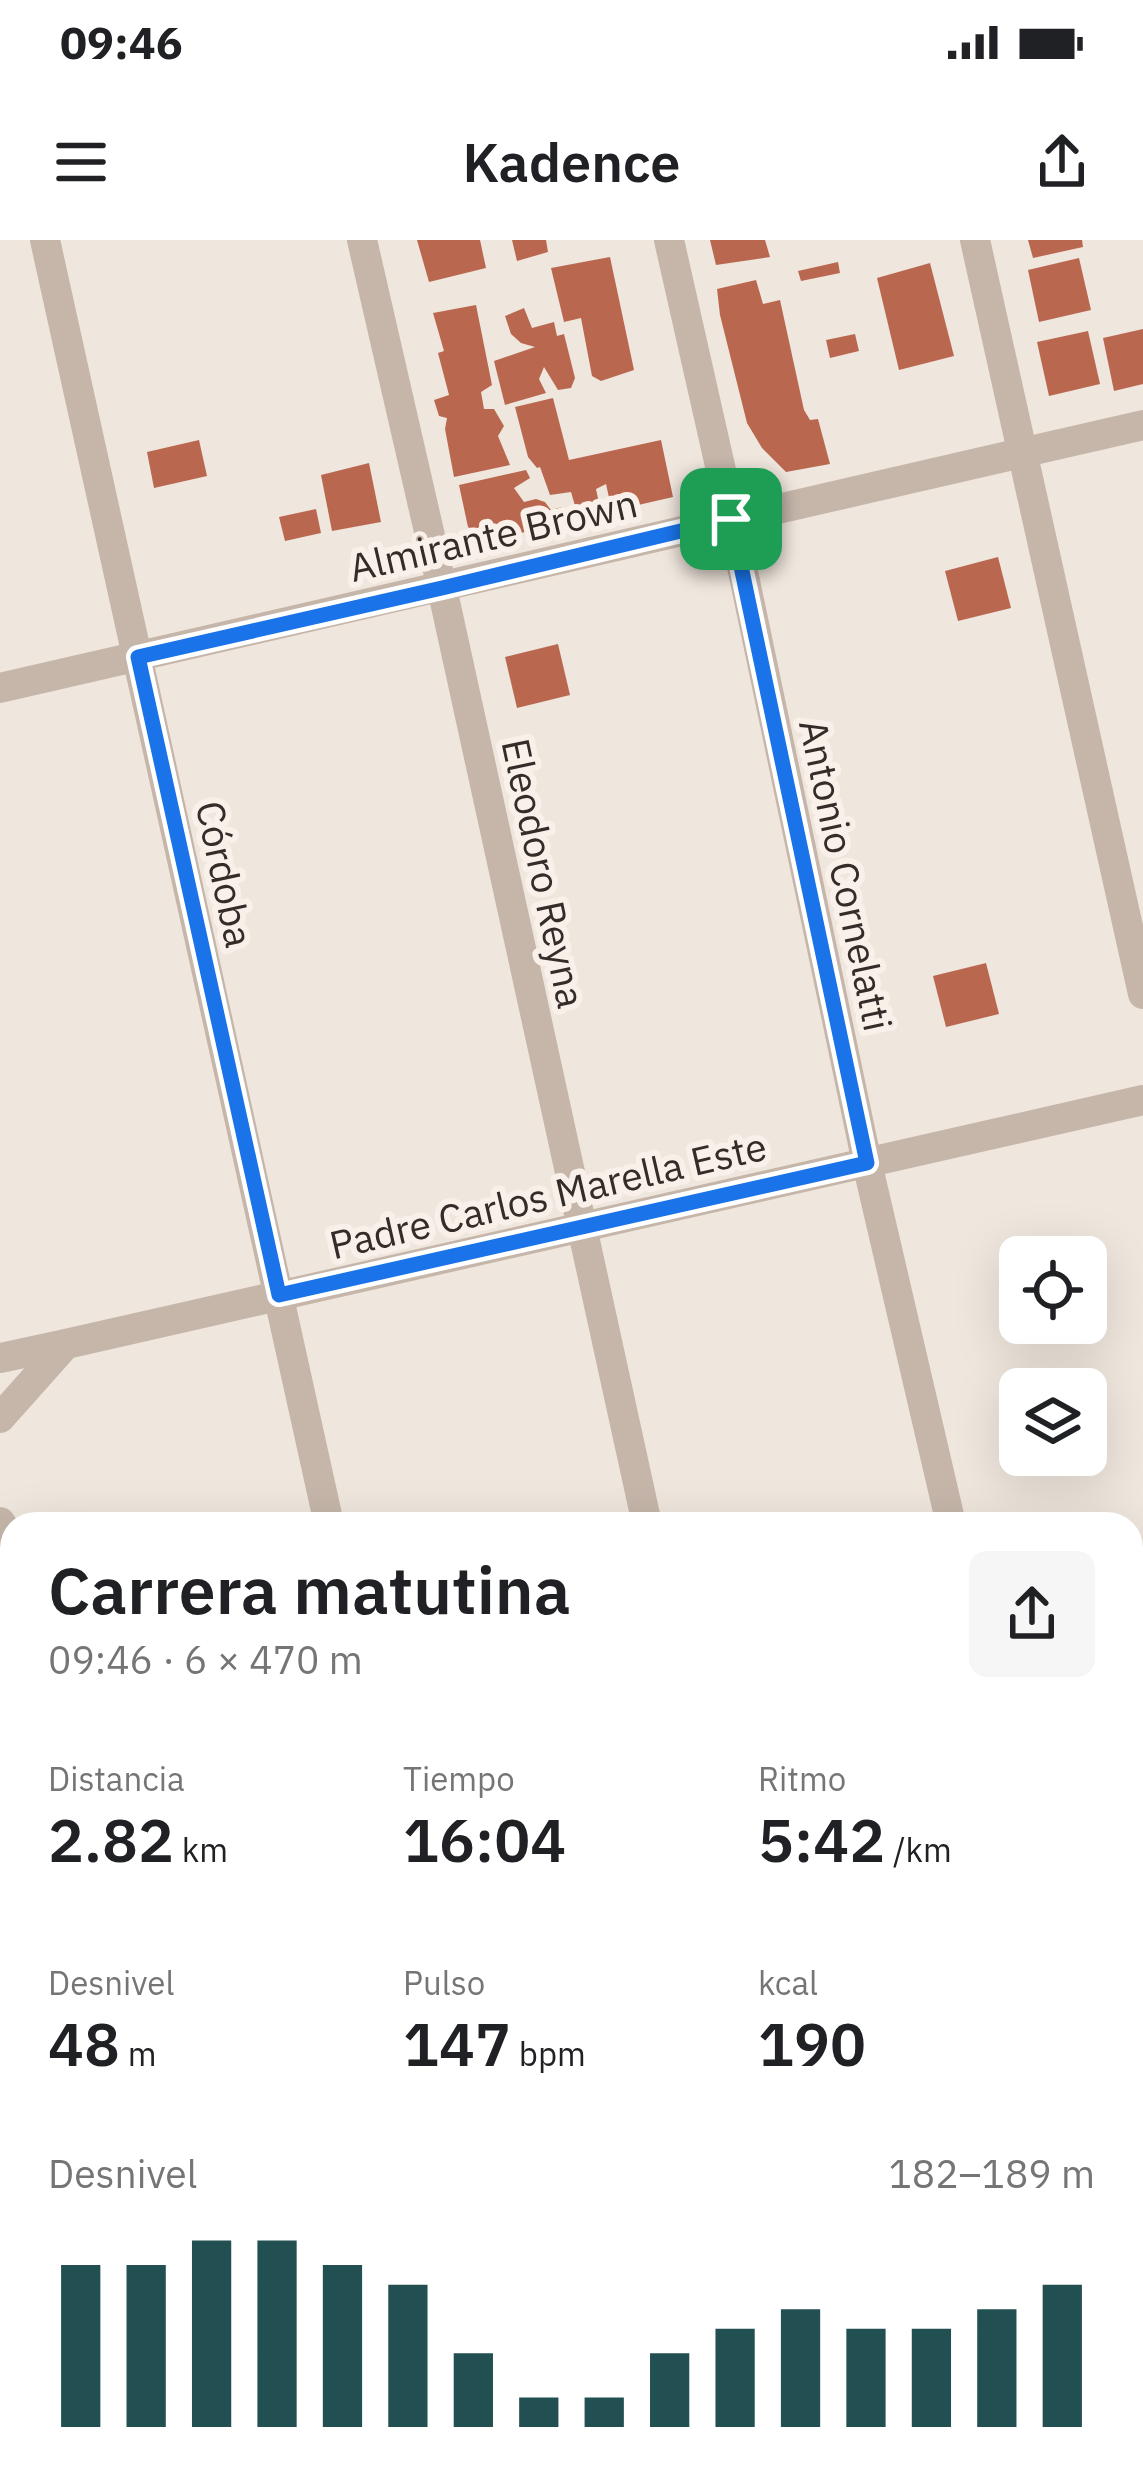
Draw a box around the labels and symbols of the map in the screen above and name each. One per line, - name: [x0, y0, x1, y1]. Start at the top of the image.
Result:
- pin: [680, 468, 782, 570]
- street label: Almirante Brown: [344, 477, 642, 593]
- street label: Antonio Cornelatti: [788, 714, 904, 1036]
- street label: Eleodoro Reyna: [491, 734, 597, 1012]
- street label: Córdoba: [185, 796, 265, 952]
- street label: Padre Carlos Marella Este: [325, 1120, 771, 1270]

